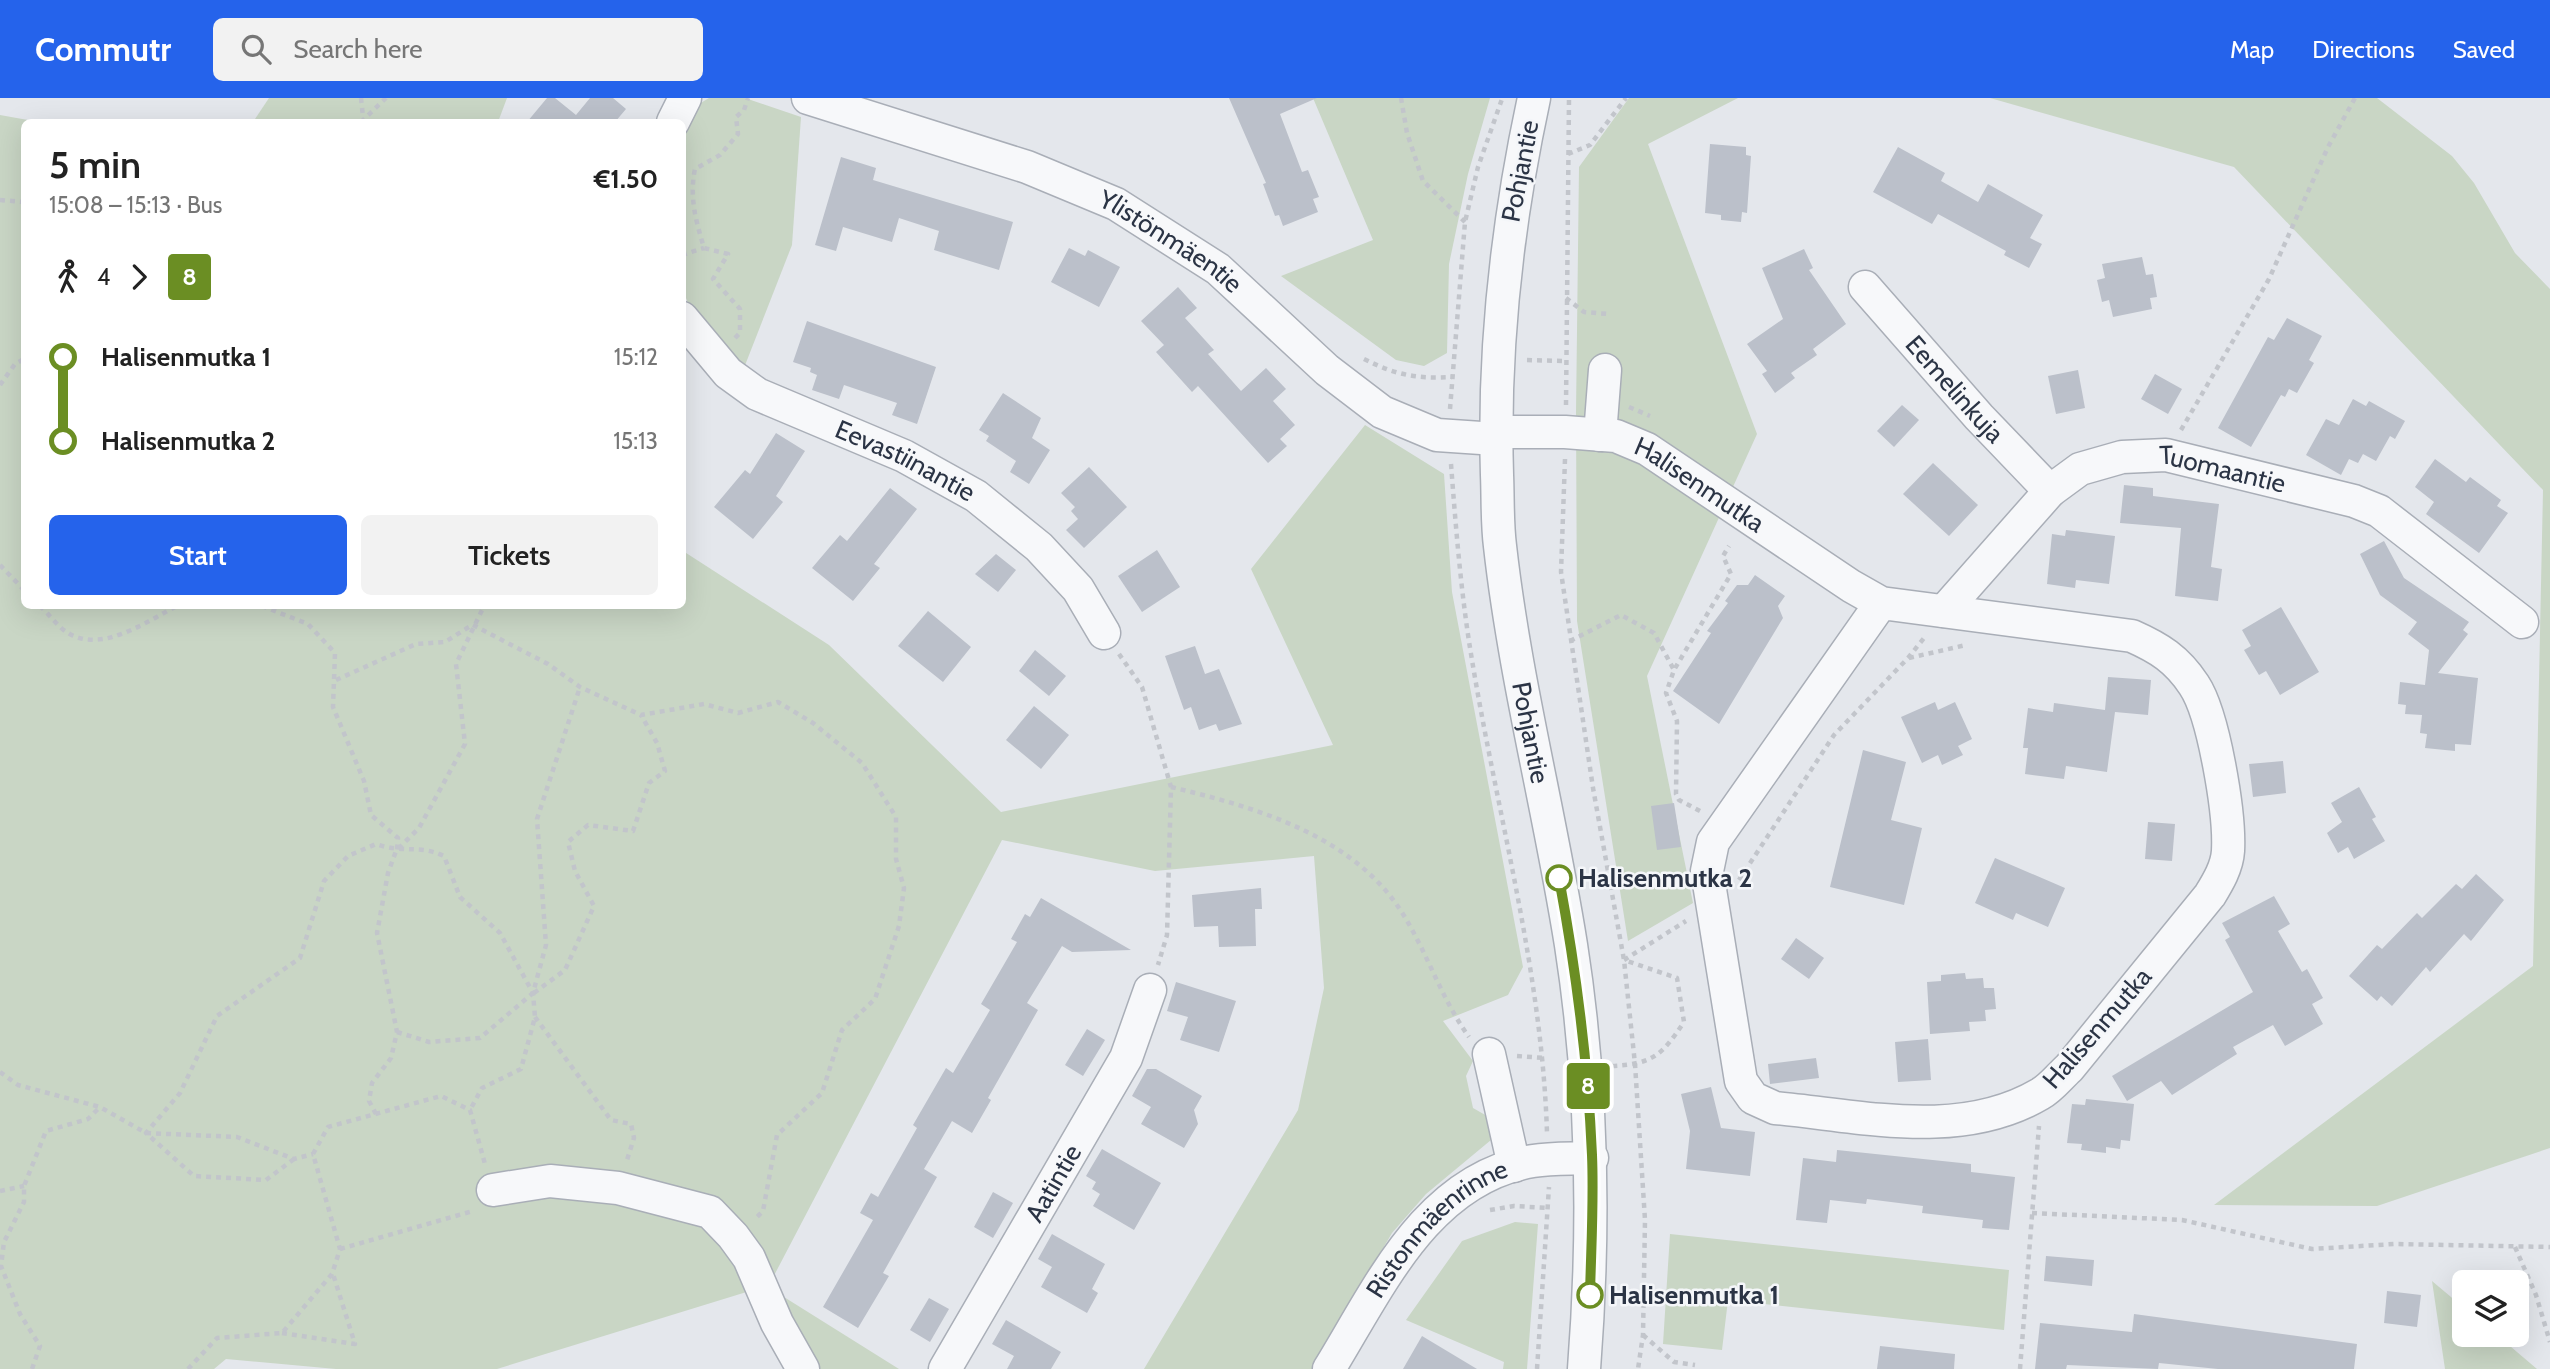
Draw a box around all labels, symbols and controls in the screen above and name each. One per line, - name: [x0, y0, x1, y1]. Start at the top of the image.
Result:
- search box: [213, 18, 703, 81]
- text: Commutr: [35, 29, 171, 69]
- icon: search: [237, 30, 275, 68]
- text: Search here: [293, 33, 422, 65]
- text: Map: [2230, 35, 2274, 64]
- text: Directions: [2312, 35, 2415, 64]
- text: Saved: [2453, 35, 2515, 64]
- street label: Pohjantie: [1494, 117, 1546, 225]
- text: 5 min: [49, 141, 141, 188]
- text: €1.50: [594, 163, 658, 195]
- street label: Ylistönmäentie: [1094, 182, 1249, 300]
- text: 15:08 – 15:13 · Bus: [49, 191, 222, 219]
- icon: walk: [49, 258, 87, 296]
- icon: forward: [120, 258, 158, 296]
- text: 8: [182, 262, 197, 291]
- text: 4: [97, 263, 110, 291]
- street label: Eemelinkuja: [1899, 329, 2011, 450]
- text: Halisenmutka 1: [101, 341, 271, 373]
- text: 15:12: [614, 343, 658, 371]
- street label: Eevastiinantie: [831, 413, 981, 508]
- text: Halisenmutka 2: [101, 425, 275, 457]
- text: 15:13: [613, 427, 658, 455]
- street label: Halisenmutka: [1630, 430, 1771, 540]
- street label: Tuomaantie: [2159, 439, 2289, 500]
- button: Start: [49, 515, 347, 595]
- button: Tickets: [361, 515, 658, 595]
- street label: Pohjantie: [1505, 679, 1556, 786]
- place label: Halisenmutka 2: [1578, 862, 1752, 894]
- marker: Halisenmutka 2: [1546, 865, 1572, 891]
- street label: Halisenmutka: [2036, 961, 2159, 1095]
- line badge: 8: [1565, 1063, 1611, 1109]
- text: 8: [1581, 1071, 1595, 1100]
- street label: Aatintie: [1018, 1139, 1088, 1228]
- street label: Ristonmäenrinne: [1359, 1153, 1512, 1304]
- map controls: [2452, 1270, 2529, 1347]
- button: layers: [2452, 1270, 2529, 1347]
- place label: Halisenmutka 1: [1609, 1279, 1779, 1311]
- marker: Halisenmutka 1: [1577, 1282, 1603, 1308]

